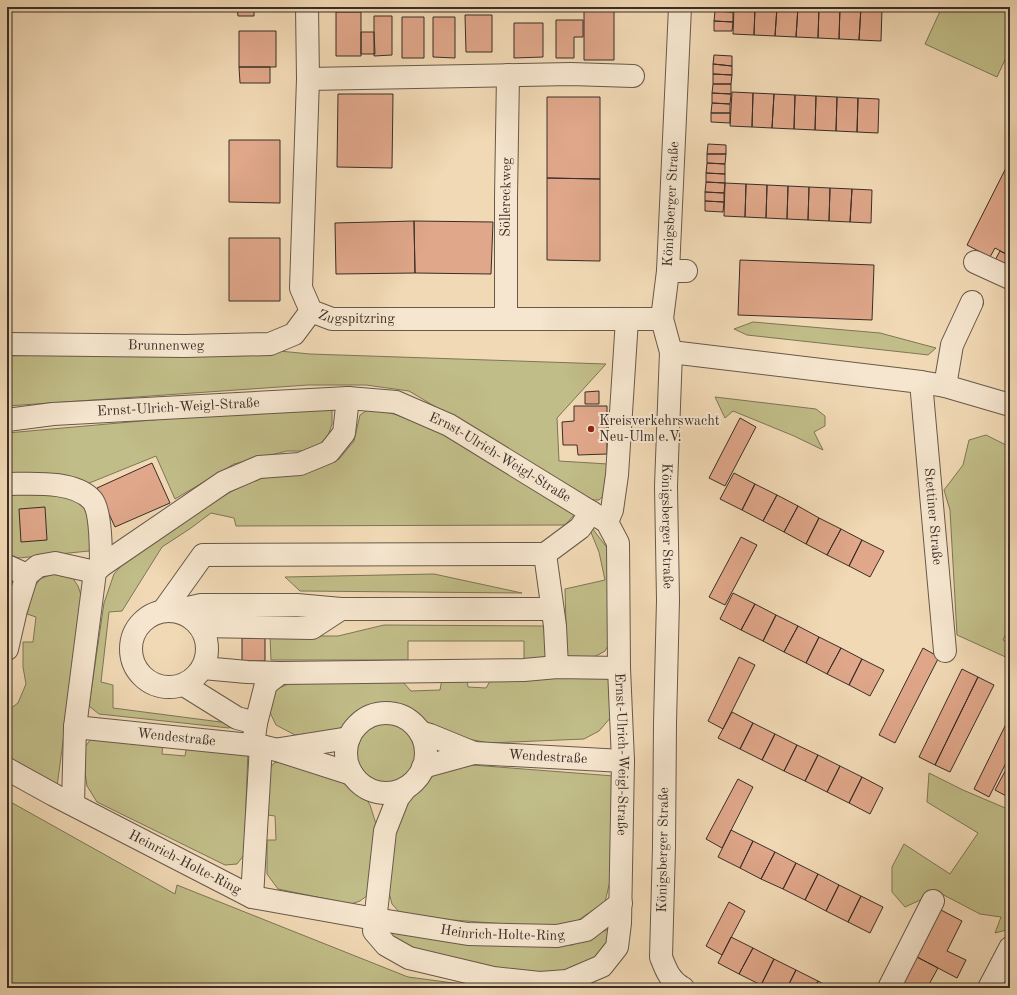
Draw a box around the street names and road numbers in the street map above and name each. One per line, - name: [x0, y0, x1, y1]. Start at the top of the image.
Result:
- street label: Königsberger Straße: [661, 141, 681, 267]
- street label: Söllereckweg: [499, 157, 514, 237]
- street label: Zugspitzring: [316, 307, 395, 327]
- street label: Brunnenweg: [128, 338, 205, 353]
- street label: Ernst-Ulrich-Weigl-Straße: [97, 396, 260, 419]
- street label: Ernst-Ulrich-Weigl-Straße: [427, 410, 573, 505]
- street label: Königsberger Straße: [659, 463, 675, 589]
- street label: Stettiner Straße: [922, 467, 944, 566]
- street label: Ernst-Ulrich-Weigl-Straße: [612, 672, 630, 836]
- street label: Wendestraße: [137, 726, 216, 748]
- street label: Wendestraße: [508, 748, 588, 766]
- street label: Königsberger Straße: [655, 787, 671, 913]
- street label: Heinrich-Holte-Ring: [126, 828, 244, 897]
- street label: Heinrich-Holte-Ring: [439, 923, 566, 943]

